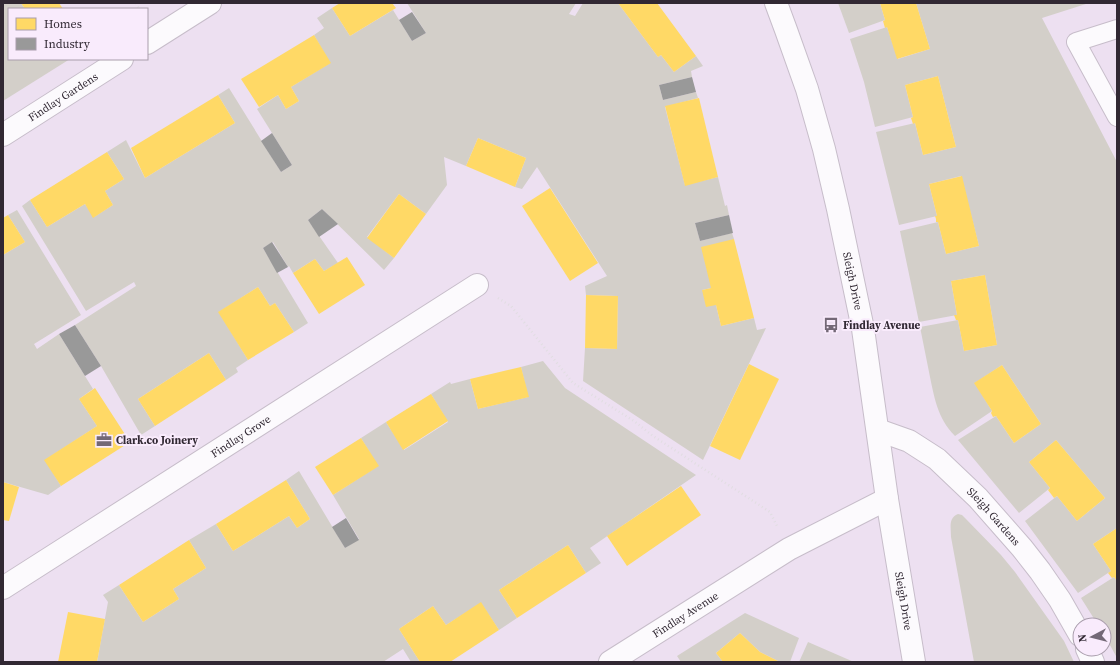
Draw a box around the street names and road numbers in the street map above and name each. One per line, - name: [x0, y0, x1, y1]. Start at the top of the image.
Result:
- street label: Findlay Gardens: [25, 69, 101, 125]
- street label: Sleigh Drive: [840, 251, 866, 312]
- street label: Findlay Grove: [208, 411, 274, 461]
- street label: Sleigh Gardens: [964, 484, 1024, 549]
- street label: Sleigh Drive: [892, 571, 916, 632]
- street label: Findlay Avenue: [649, 588, 722, 641]

